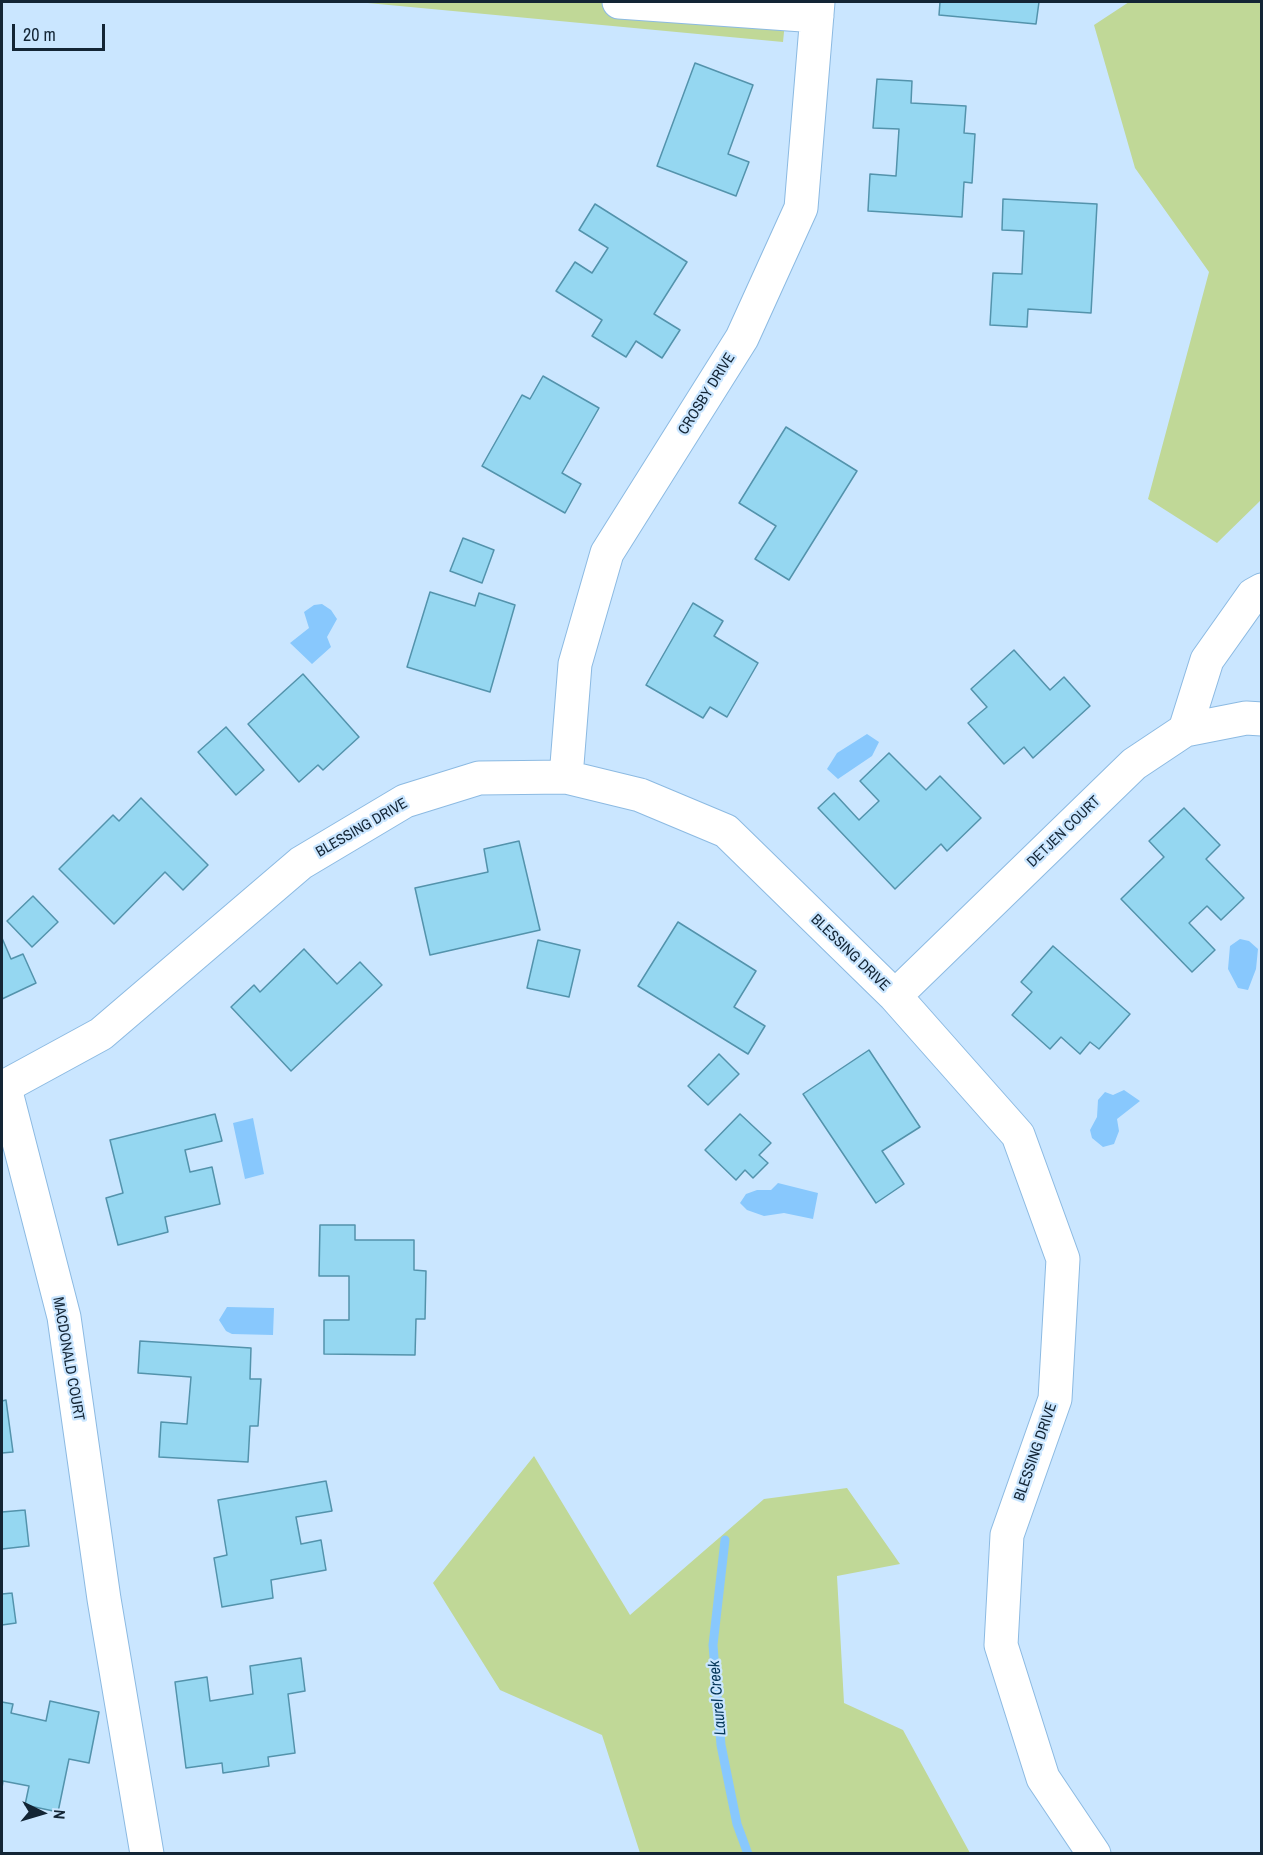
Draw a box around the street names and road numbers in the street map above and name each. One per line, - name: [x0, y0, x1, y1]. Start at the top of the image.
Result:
- street label: CROSBY DRIVE: [675, 350, 739, 438]
- street label: DETJEN COURT: [1024, 793, 1104, 871]
- street label: BLESSING DRIVE: [313, 795, 411, 861]
- street label: BLESSING DRIVE: [807, 911, 893, 995]
- street label: MACDONALD COURT: [48, 1296, 88, 1422]
- street label: BLESSING DRIVE: [1011, 1401, 1061, 1503]

